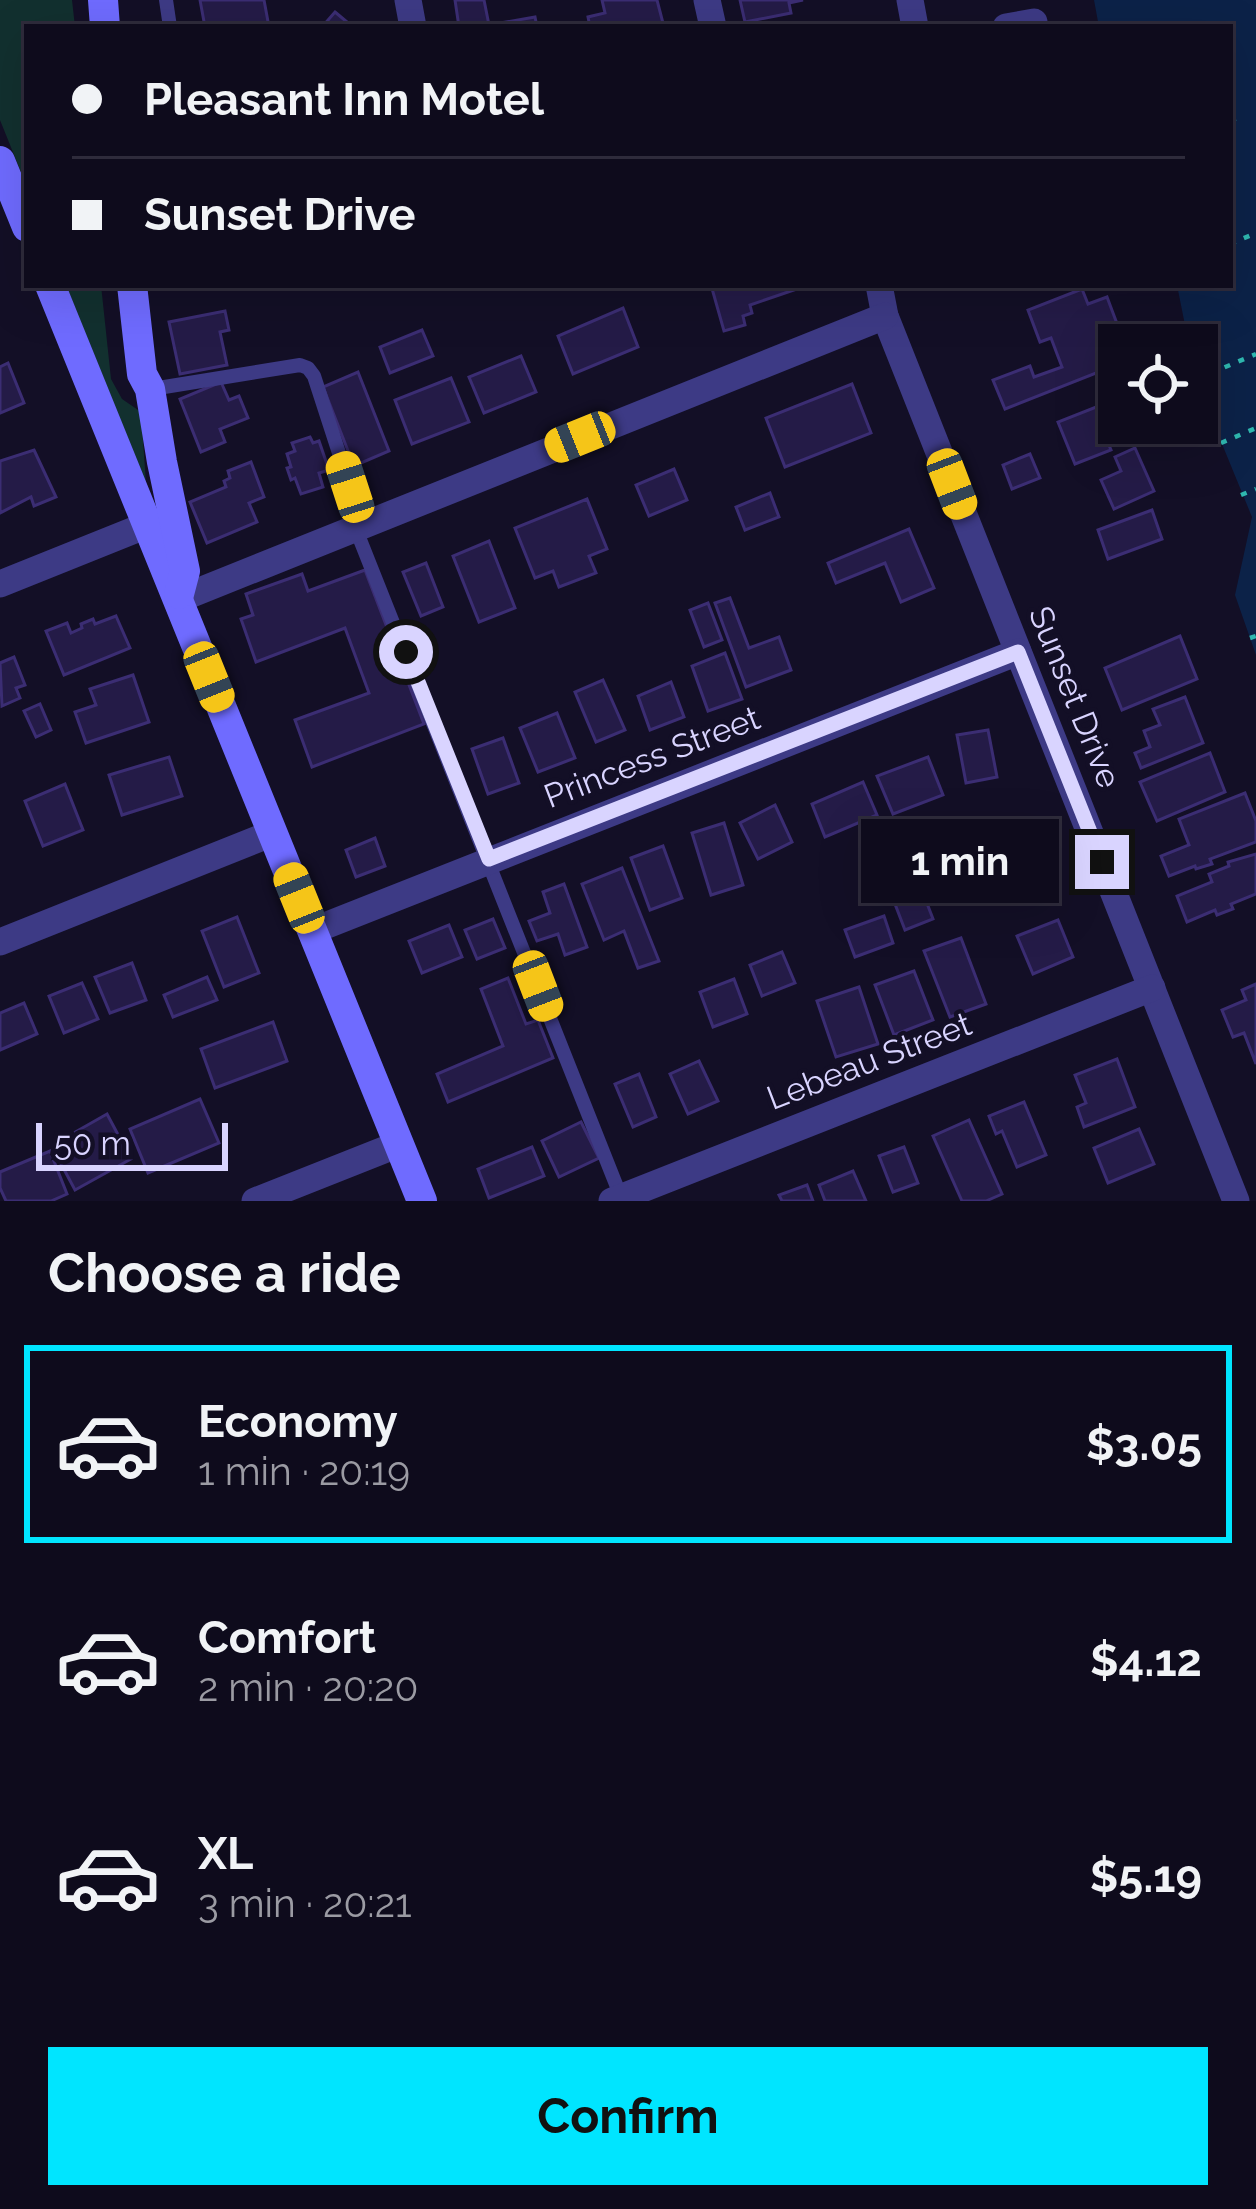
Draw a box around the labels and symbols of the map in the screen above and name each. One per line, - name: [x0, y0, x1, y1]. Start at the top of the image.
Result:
- car: [540, 407, 620, 467]
- car: [922, 444, 982, 524]
- car: [322, 447, 378, 527]
- street label: Sunset Drive: [1021, 601, 1129, 793]
- route start: [379, 625, 433, 679]
- car: [179, 637, 239, 717]
- street label: Princess Street: [539, 698, 765, 816]
- callout: 1 min: [862, 820, 1060, 904]
- route end: [1075, 835, 1129, 889]
- car: [269, 858, 329, 938]
- car: [508, 946, 568, 1026]
- street label: Lebeau Street: [761, 1004, 977, 1118]
- scale bar: [36, 1117, 228, 1170]

